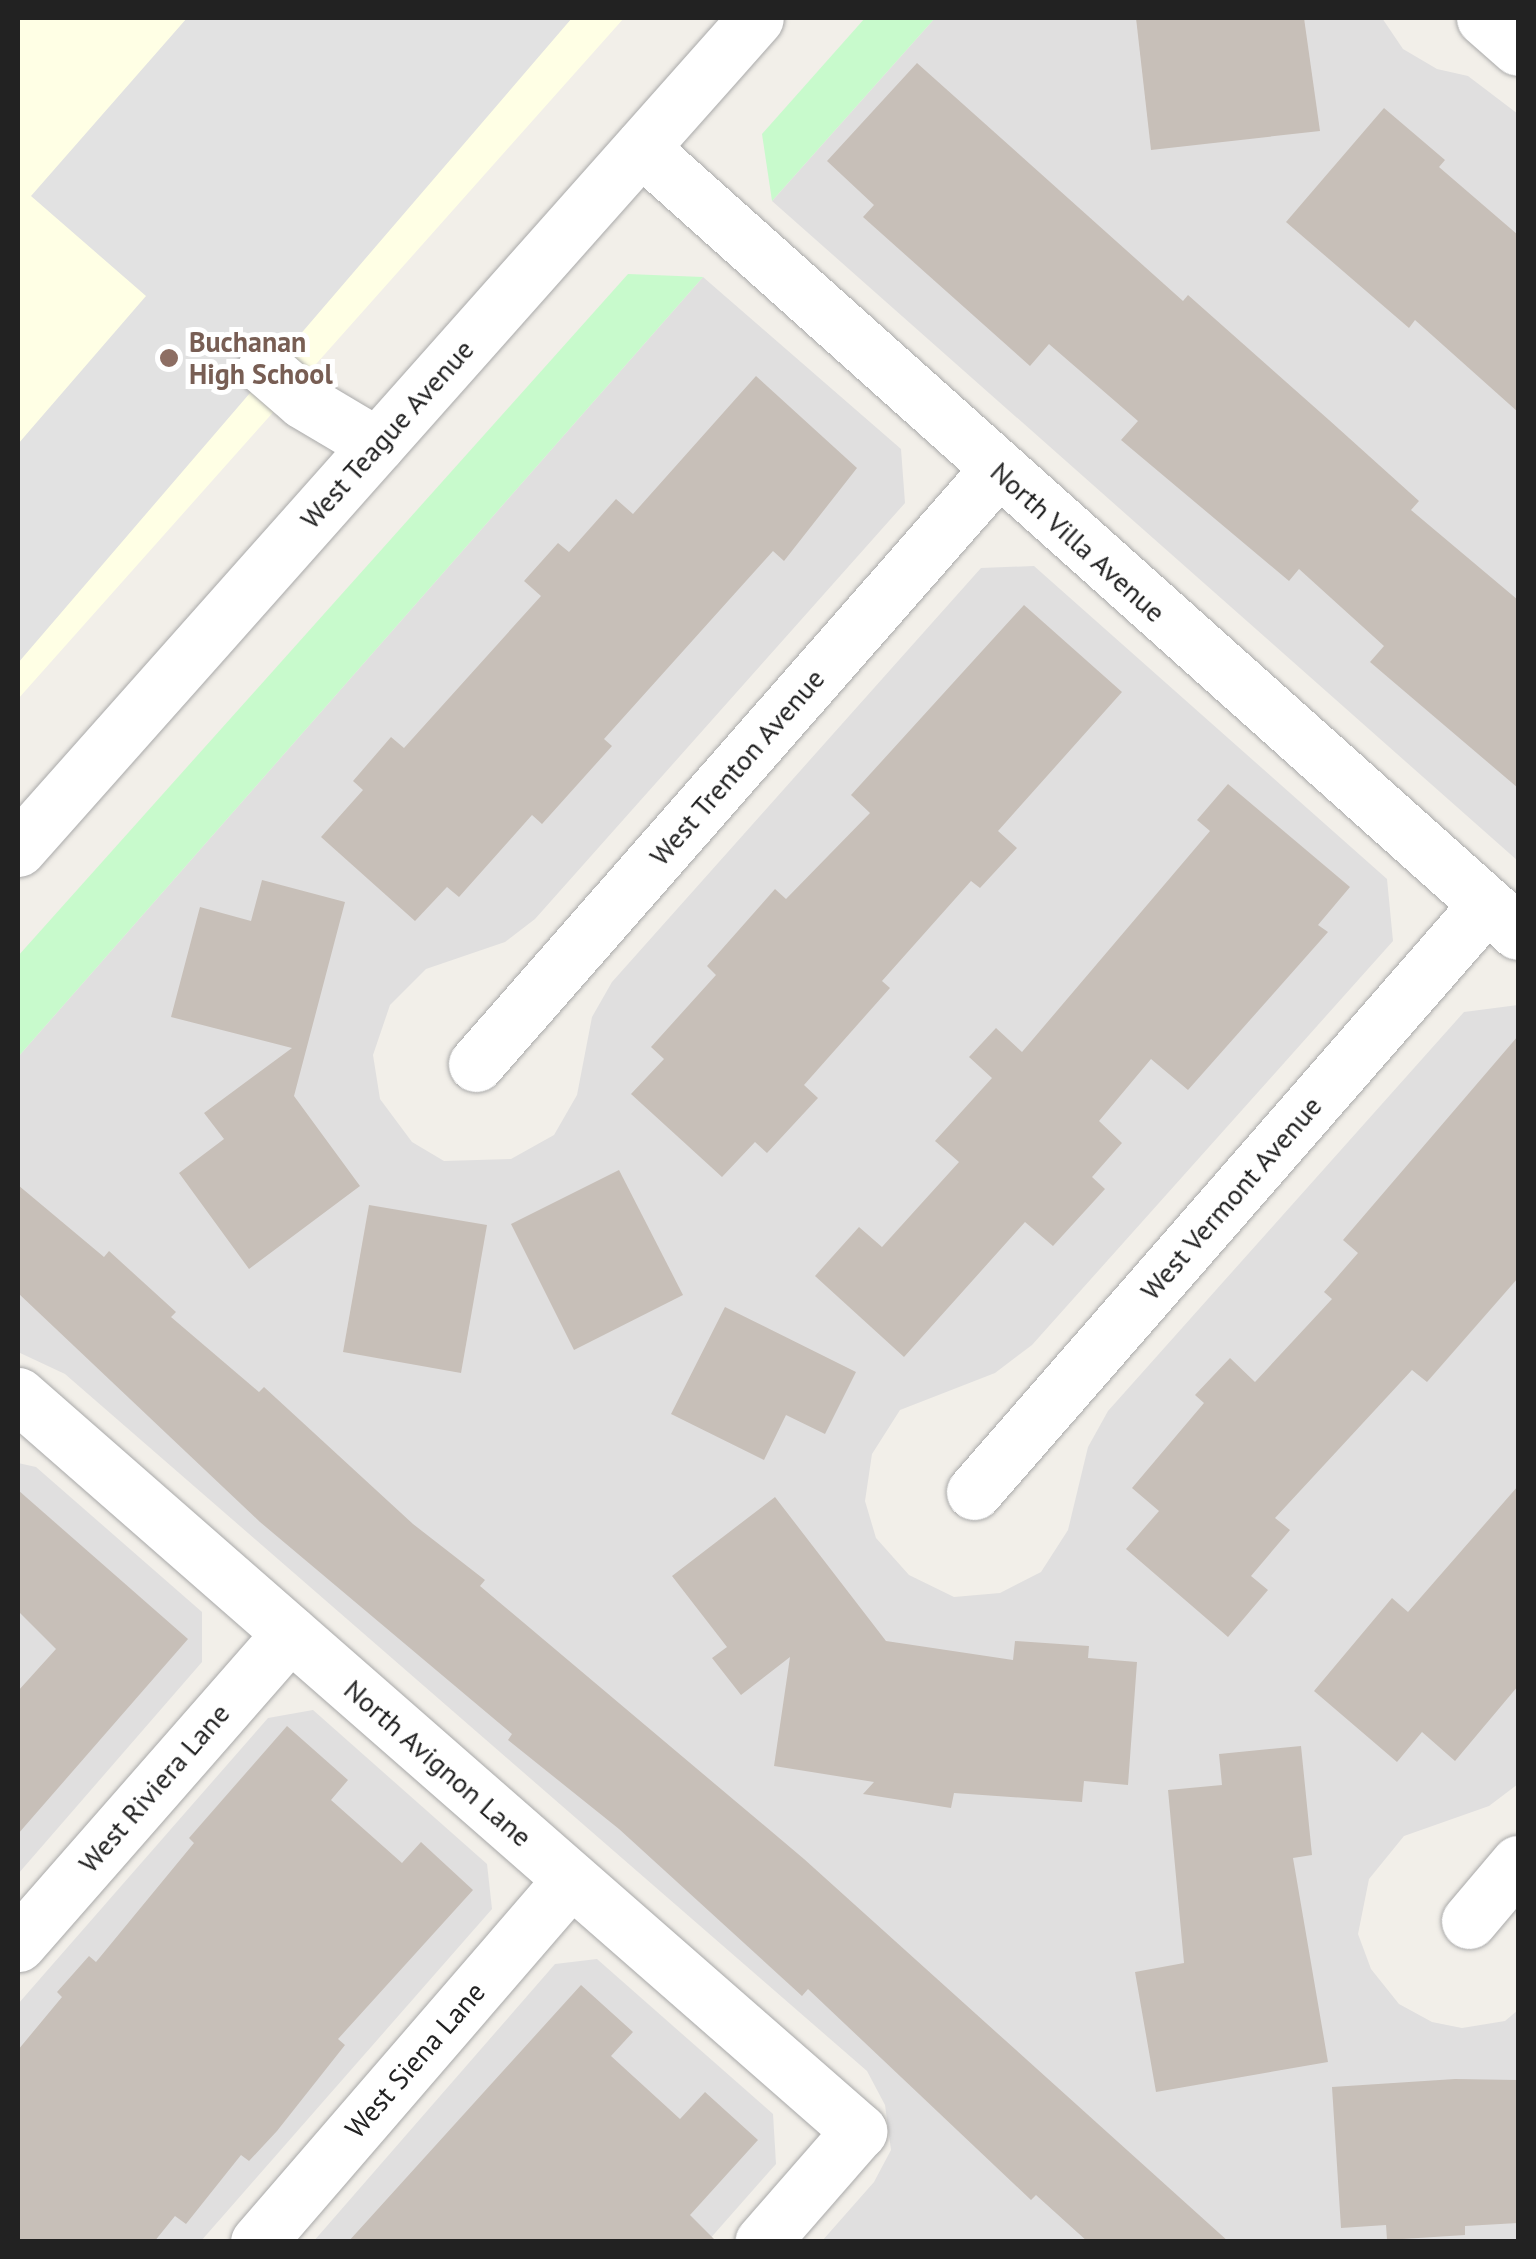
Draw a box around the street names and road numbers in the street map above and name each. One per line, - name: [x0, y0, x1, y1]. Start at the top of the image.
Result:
- street label: West Teague Avenue: [293, 332, 481, 536]
- street label: North Villa Avenue: [983, 454, 1173, 630]
- street label: West Trenton Avenue: [642, 661, 832, 873]
- street label: West Vermont Avenue: [1133, 1089, 1329, 1307]
- street label: North Avignon Lane: [337, 1672, 539, 1854]
- street label: West Riviera Lane: [72, 1697, 236, 1879]
- street label: West Siena Lane: [338, 1975, 492, 2145]

